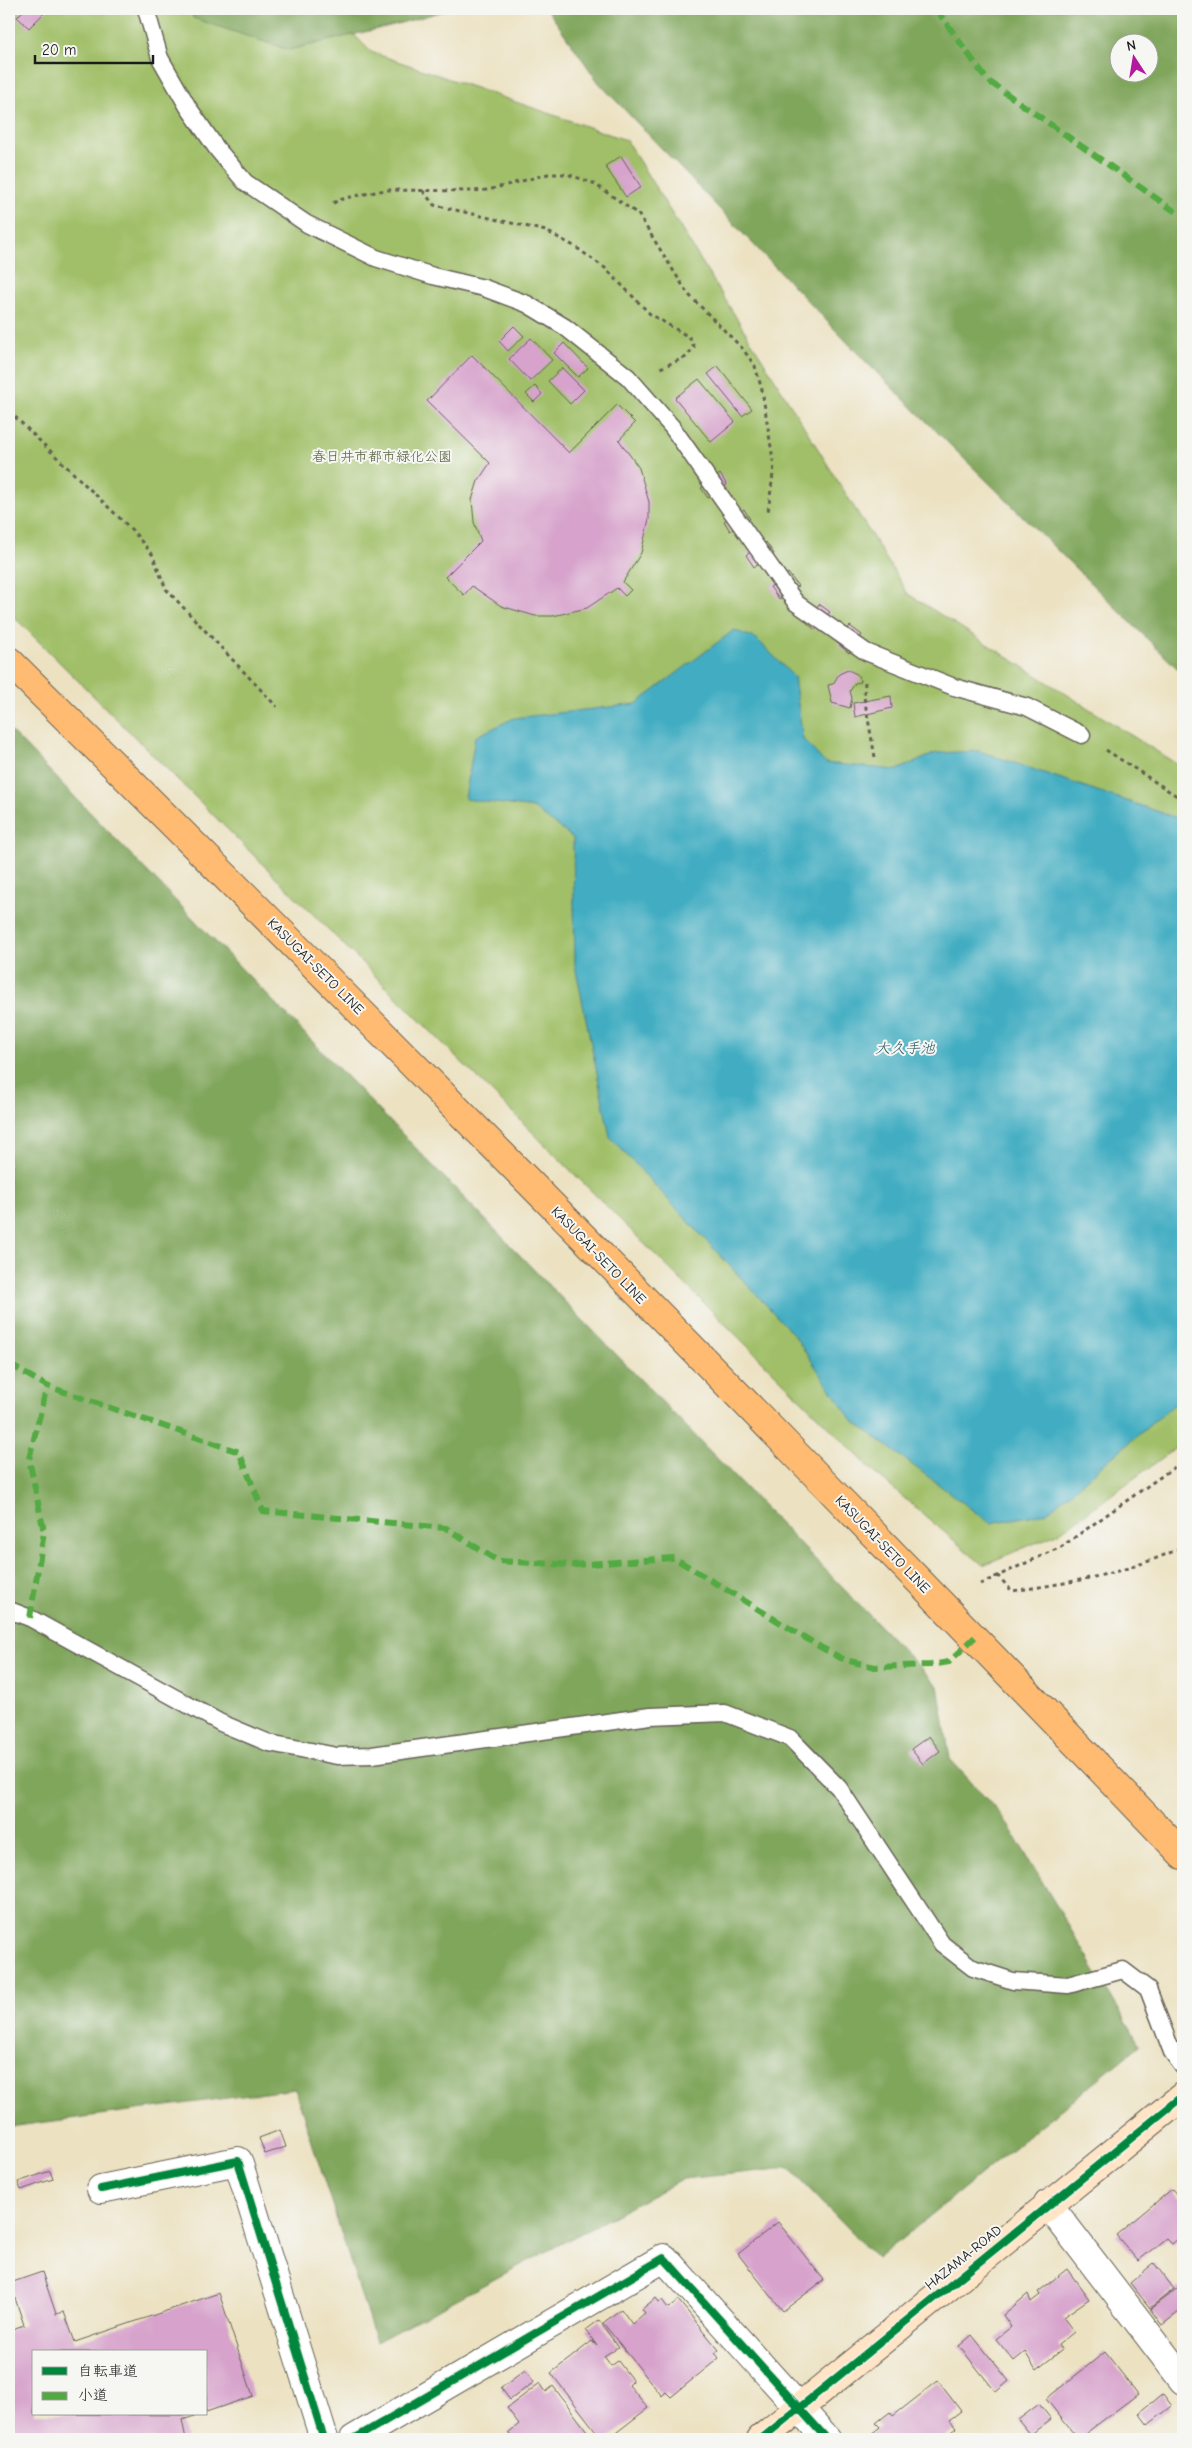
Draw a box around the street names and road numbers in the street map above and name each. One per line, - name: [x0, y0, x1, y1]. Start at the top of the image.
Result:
- street label: KASUGAI-SETO LINE: [264, 915, 367, 1018]
- street label: KASUGAI-SETO LINE: [548, 1203, 650, 1308]
- street label: KASUGAI-SETO LINE: [832, 1492, 934, 1597]
- street label: HAZAMA-ROAD: [922, 2221, 1005, 2294]

